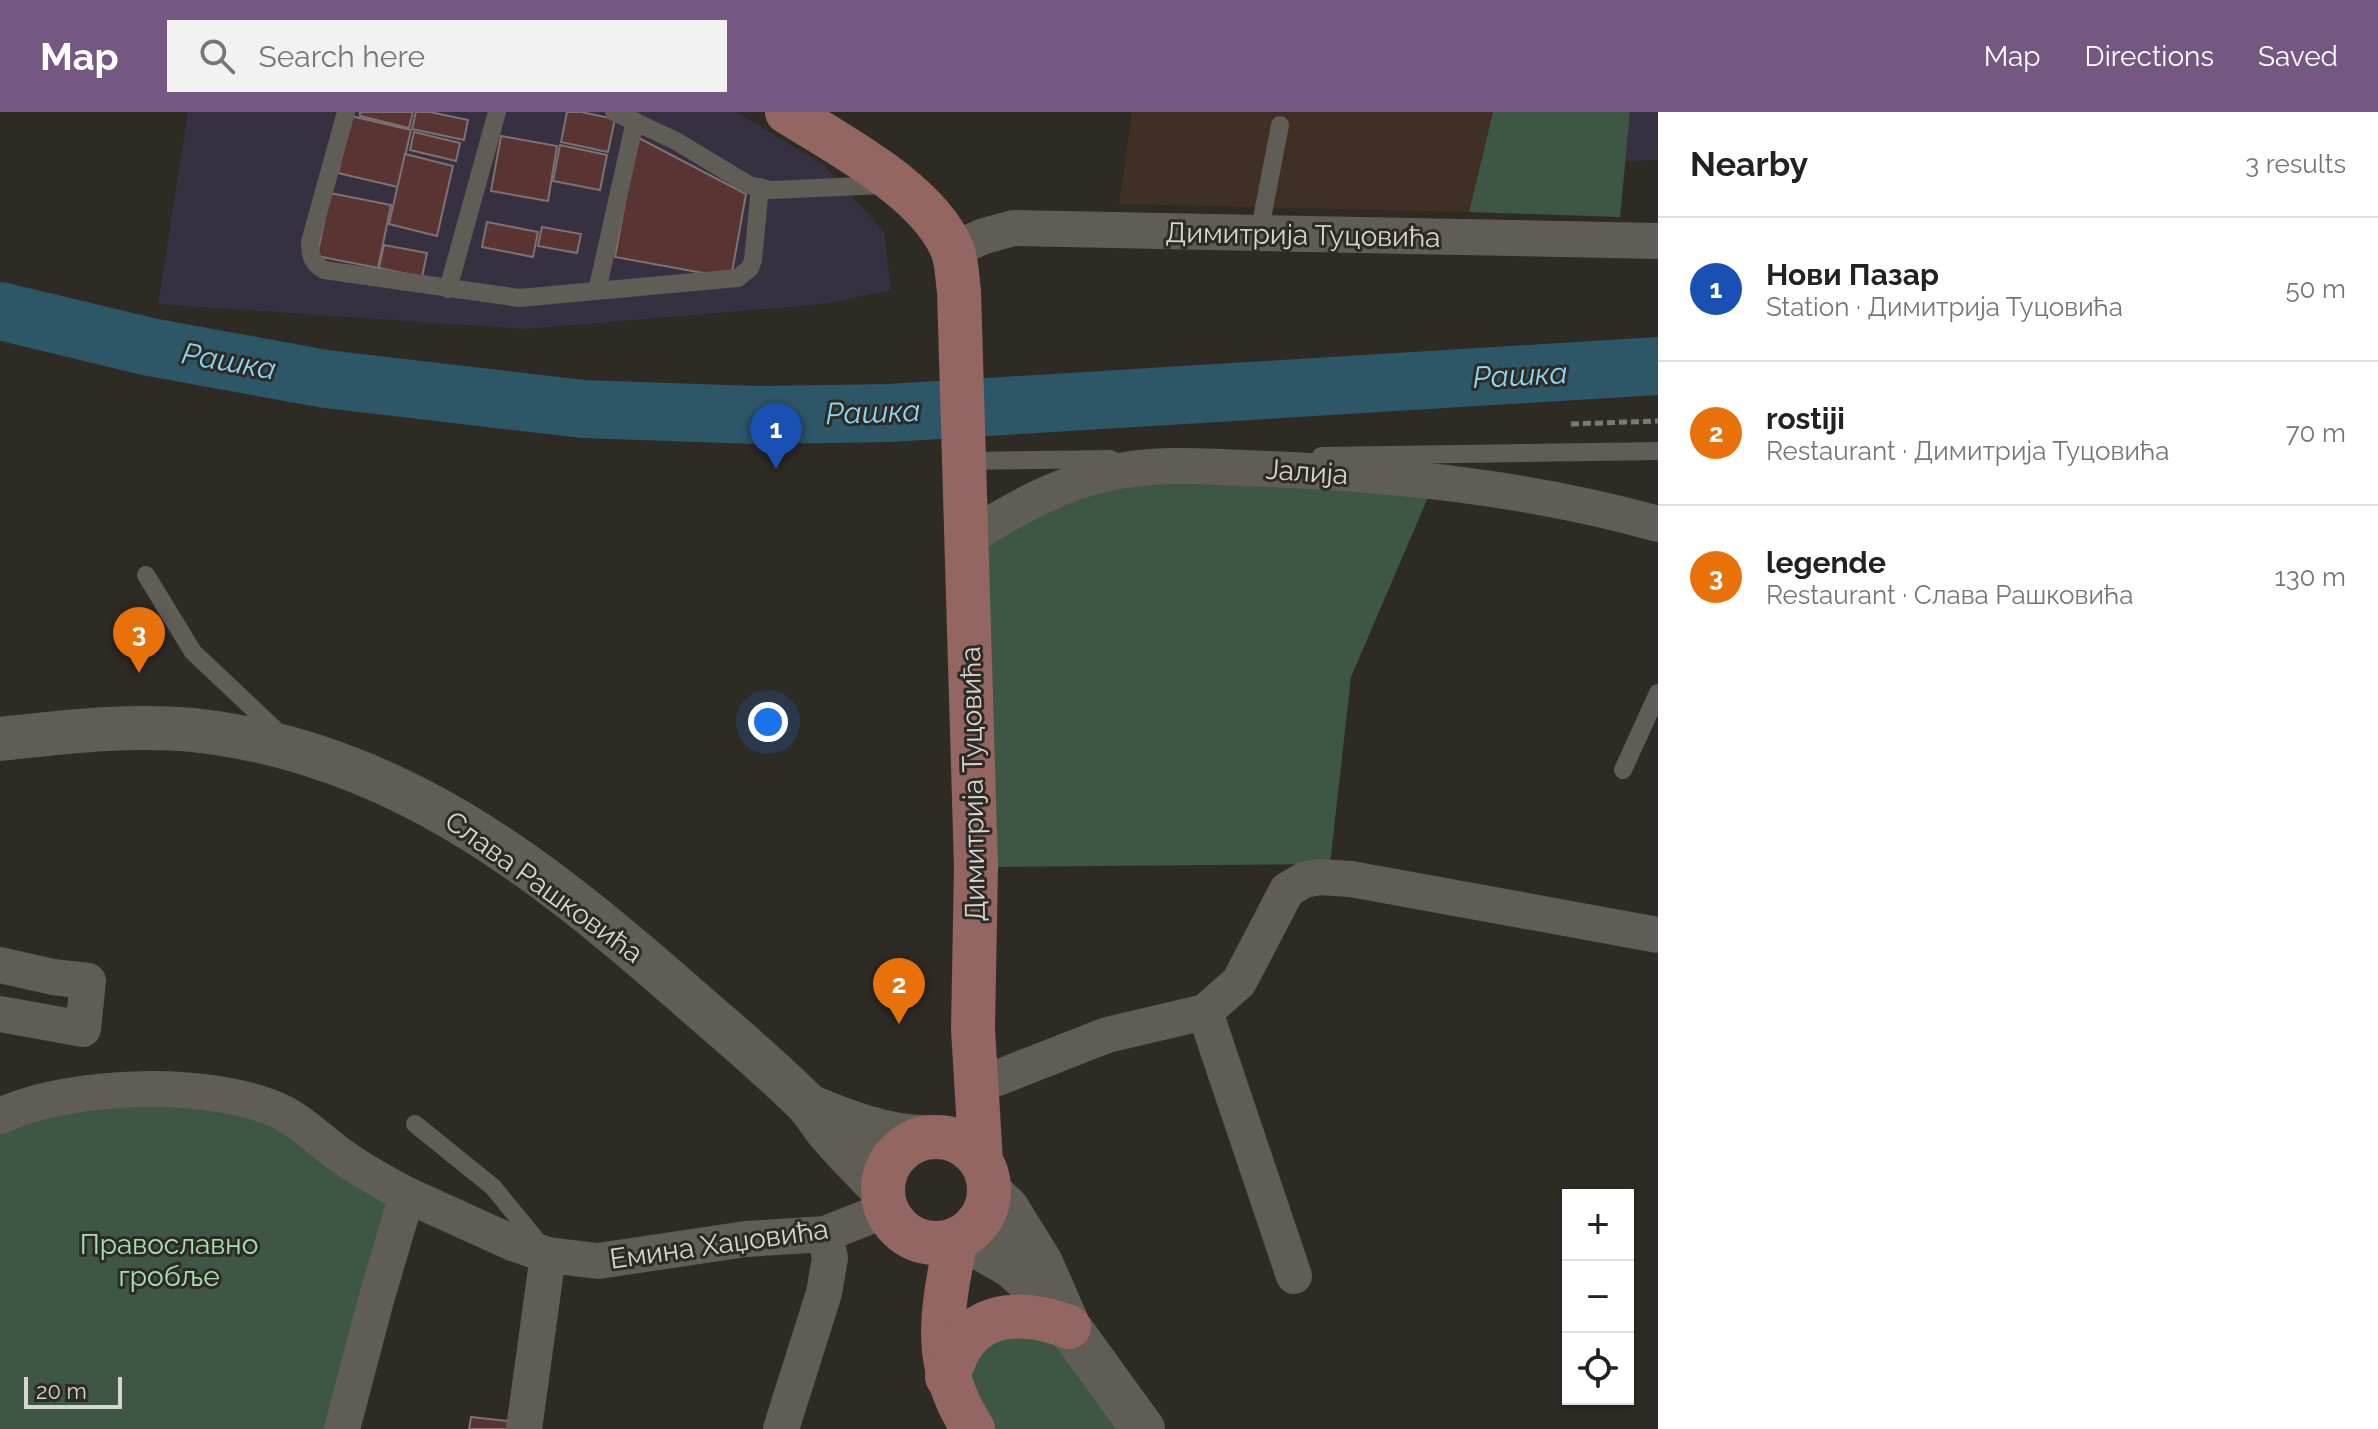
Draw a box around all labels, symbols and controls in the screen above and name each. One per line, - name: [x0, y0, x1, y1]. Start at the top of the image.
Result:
- search box: [167, 20, 727, 92]
- text: Map: [40, 34, 119, 79]
- icon: search: [195, 34, 239, 78]
- text: Search here: [259, 39, 425, 74]
- text: Map: [1984, 40, 2041, 73]
- text: Directions: [2085, 40, 2214, 73]
- text: Saved: [2258, 40, 2338, 73]
- text: Nearby: [1690, 144, 1808, 184]
- text: 3 results: [2245, 149, 2346, 179]
- street label: Димитрија Туцовића: [1165, 216, 1441, 254]
- text: Нови Пазар: [1766, 257, 1939, 292]
- text: 1: [1710, 274, 1722, 304]
- text: 50 m: [2285, 274, 2346, 304]
- text: Station · Димитрија Туцовића: [1766, 292, 2123, 322]
- water label: Рашка: [179, 336, 279, 386]
- water label: Рашка: [1472, 355, 1568, 395]
- water label: Рашка: [825, 393, 921, 431]
- text: rostiji: [1766, 401, 1845, 436]
- pin: 1: [750, 403, 802, 469]
- text: 2: [1709, 418, 1723, 448]
- text: 70 m: [2286, 418, 2346, 448]
- text: Restaurant · Димитрија Туцовића: [1766, 436, 2169, 466]
- street label: Јалија: [1265, 453, 1349, 491]
- text: legende: [1766, 545, 1886, 580]
- text: 3: [1709, 562, 1723, 592]
- text: 130 m: [2275, 562, 2346, 592]
- text: Restaurant · Слава Рашковића: [1766, 580, 2133, 610]
- pin: 3: [113, 607, 165, 673]
- street label: Димитрија Туцовића: [954, 646, 992, 922]
- your location: [748, 702, 788, 742]
- street label: Слава Рашковића: [439, 804, 649, 970]
- pin: 2: [873, 958, 925, 1024]
- map controls: [1562, 1189, 1634, 1405]
- button: +: [1562, 1189, 1634, 1261]
- street label: Емина Хаџовића: [608, 1212, 830, 1276]
- park label: Православно гробље: [80, 1228, 258, 1293]
- button: −: [1562, 1261, 1634, 1333]
- button: locate: [1562, 1333, 1634, 1405]
- scale bar: [24, 1373, 122, 1409]
- text: 20 m: [36, 1378, 87, 1404]

